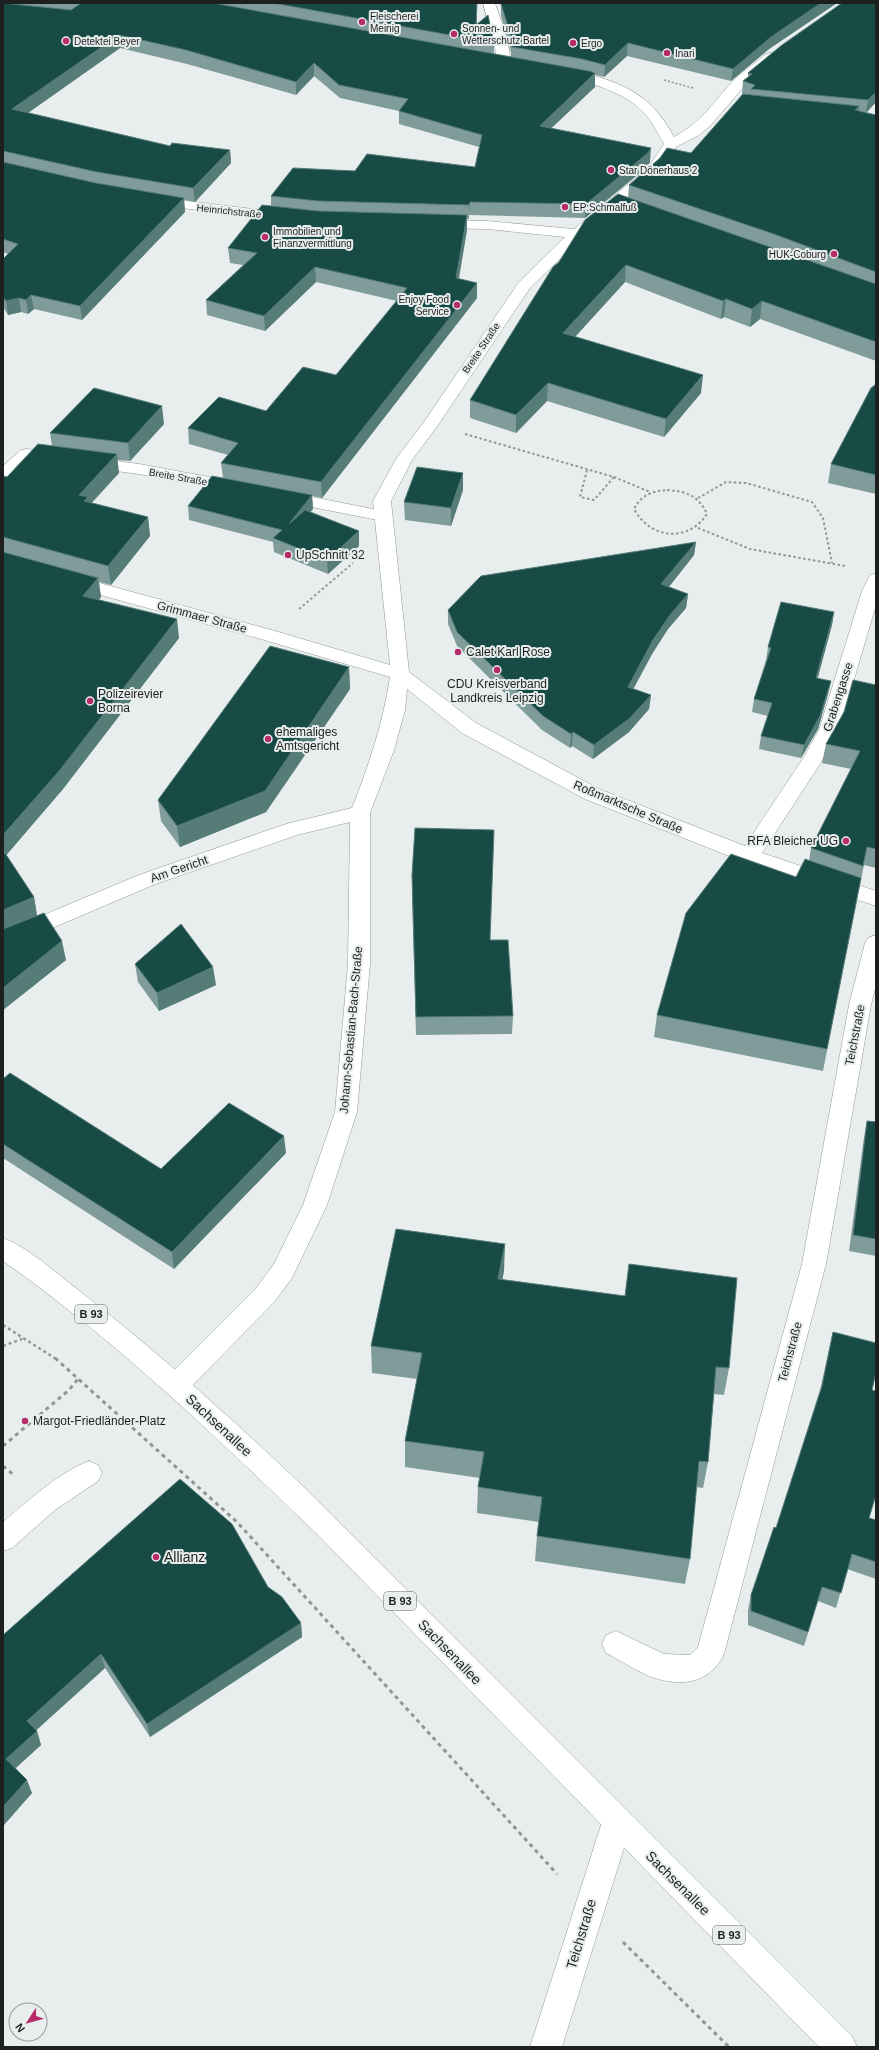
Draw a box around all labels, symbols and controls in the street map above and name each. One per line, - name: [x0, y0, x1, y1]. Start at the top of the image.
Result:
- place label: Fleischerei Meinig: [370, 11, 418, 34]
- marker: Fleischerei Meinig: [357, 17, 367, 27]
- place label: Sonnen- und Wetterschutz Bartel: [462, 23, 549, 46]
- marker: Sonnen- und Wetterschutz Bartel: [449, 29, 459, 39]
- marker: Detektei Beyer: [61, 36, 71, 46]
- place label: Detektei Beyer: [74, 36, 140, 47]
- marker: Ergo: [568, 38, 578, 48]
- place label: Ergo: [581, 38, 603, 49]
- marker: Inari: [662, 48, 672, 58]
- place label: Inari: [675, 48, 694, 59]
- marker: Star Dönerhaus 2: [606, 165, 616, 175]
- place label: Star Dönerhaus 2: [619, 165, 698, 176]
- street label: Heinrichstraße: [196, 202, 262, 220]
- marker: EP:Schmalfuß: [560, 202, 570, 212]
- place label: EP:Schmalfuß: [573, 202, 637, 213]
- place label: Immobilien und Finanzvermittlung: [273, 226, 352, 249]
- marker: Immobilien und Finanzvermittlung: [260, 232, 270, 242]
- place label: HUK-Coburg: [769, 249, 826, 260]
- marker: HUK-Coburg: [829, 249, 839, 259]
- place label: Enjoy Food Service: [398, 294, 449, 317]
- marker: Enjoy Food Service: [452, 300, 462, 310]
- street label: Breite Straße: [460, 320, 502, 375]
- street label: Breite Straße: [148, 466, 208, 488]
- place label: UpSchnitt 32: [296, 548, 365, 562]
- marker: UpSchnitt 32: [283, 550, 293, 560]
- street label: Grimmaer Straße: [155, 598, 249, 636]
- place label: Calet Karl Rose: [466, 645, 550, 659]
- marker: Calet Karl Rose: [453, 647, 463, 657]
- street label: Grabengasse: [820, 660, 856, 733]
- marker: CDU Kreisverband Landkreis Leipzig: [492, 665, 502, 675]
- place label: CDU Kreisverband Landkreis Leipzig: [447, 677, 547, 705]
- place label: Polizeirevier Borna: [98, 687, 163, 715]
- marker: Polizeirevier Borna: [85, 696, 95, 706]
- place label: ehemaliges Amtsgericht: [276, 725, 340, 753]
- marker: ehemaliges Amtsgericht: [263, 734, 273, 744]
- street label: Roßmarktsche Straße: [571, 778, 685, 836]
- place label: RFA Bleicher UG: [747, 834, 838, 848]
- marker: RFA Bleicher UG: [841, 836, 851, 846]
- street label: Am Gericht: [148, 852, 210, 885]
- street label: Johann-Sebastian-Bach-Straße: [337, 945, 365, 1114]
- street label: Teichstraße: [842, 1003, 868, 1067]
- road number: B 93: [75, 1305, 107, 1323]
- street label: Teichstraße: [775, 1320, 805, 1384]
- street label: Sachsenallee: [183, 1390, 255, 1460]
- place label: Margot-Friedländer-Platz: [33, 1414, 166, 1428]
- marker: Margot-Friedländer-Platz: [20, 1416, 30, 1426]
- place label: Allianz: [164, 1549, 205, 1565]
- marker: Allianz: [151, 1552, 161, 1562]
- road number: B 93: [384, 1592, 416, 1610]
- street label: Sachsenallee: [415, 1616, 485, 1688]
- street label: Sachsenallee: [643, 1848, 714, 1919]
- street label: Teichstraße: [563, 1897, 599, 1971]
- road number: B 93: [713, 1926, 745, 1944]
- north arrow: [8, 2002, 48, 2042]
- text: N: [13, 2021, 27, 2035]

